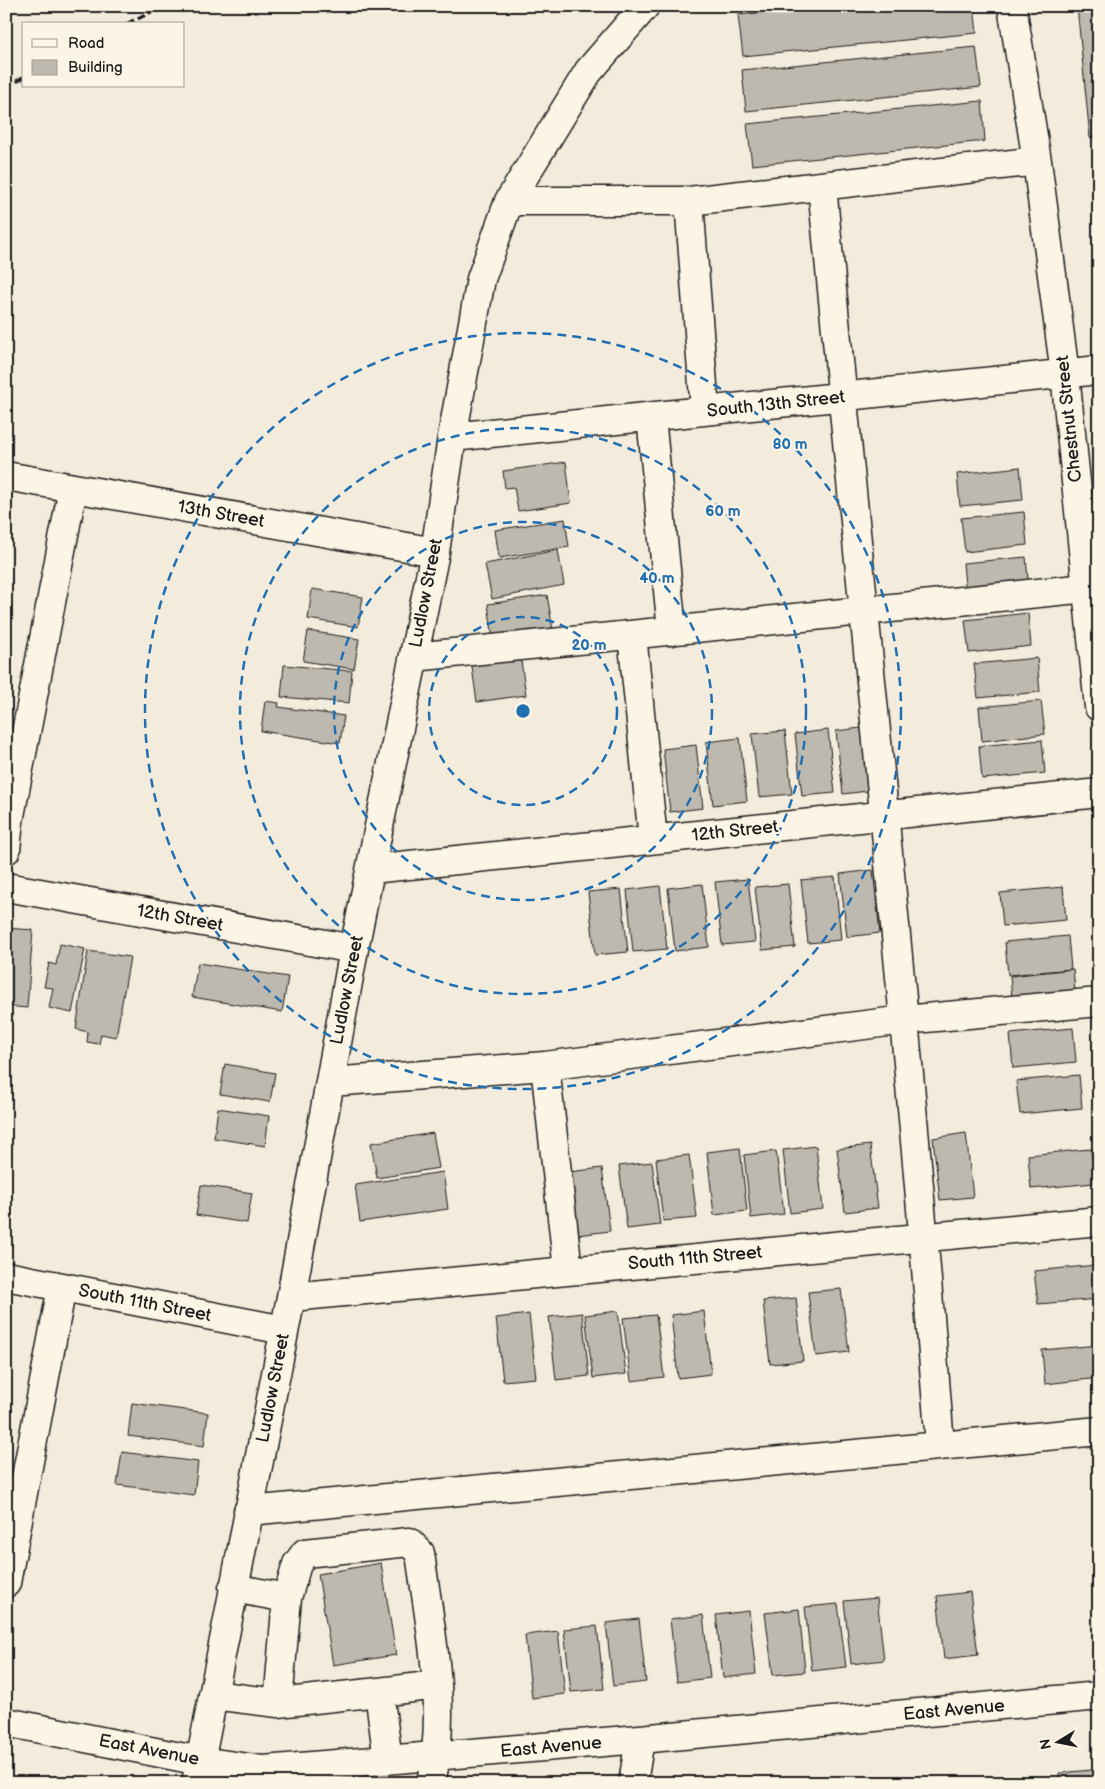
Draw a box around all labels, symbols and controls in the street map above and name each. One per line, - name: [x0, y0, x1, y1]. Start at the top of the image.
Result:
- legend: [22, 22, 185, 88]
- text: Road: [68, 34, 104, 53]
- text: Building: [68, 58, 123, 77]
- street label: Chestnut Street: [1052, 354, 1086, 483]
- street label: South 13th Street: [706, 386, 847, 422]
- text: 80 m: [772, 435, 808, 454]
- street label: 13th Street: [176, 496, 266, 532]
- text: 60 m: [705, 502, 741, 521]
- street label: Ludlow Street: [405, 536, 447, 649]
- text: 40 m: [639, 569, 675, 588]
- text: 20 m: [572, 636, 607, 655]
- centre of rings: [514, 702, 532, 720]
- street label: 12th Street: [691, 816, 780, 846]
- street label: 12th Street: [135, 900, 225, 936]
- street label: Ludlow Street: [326, 933, 368, 1046]
- street label: South 11th Street: [627, 1242, 763, 1274]
- street label: South 11th Street: [77, 1280, 214, 1326]
- street label: Ludlow Street: [252, 1331, 294, 1444]
- street label: East Avenue: [902, 1695, 1006, 1725]
- north arrow: [1032, 1716, 1082, 1766]
- street label: East Avenue: [97, 1730, 201, 1770]
- street label: East Avenue: [499, 1732, 603, 1762]
- text: N: [1036, 1738, 1055, 1751]

